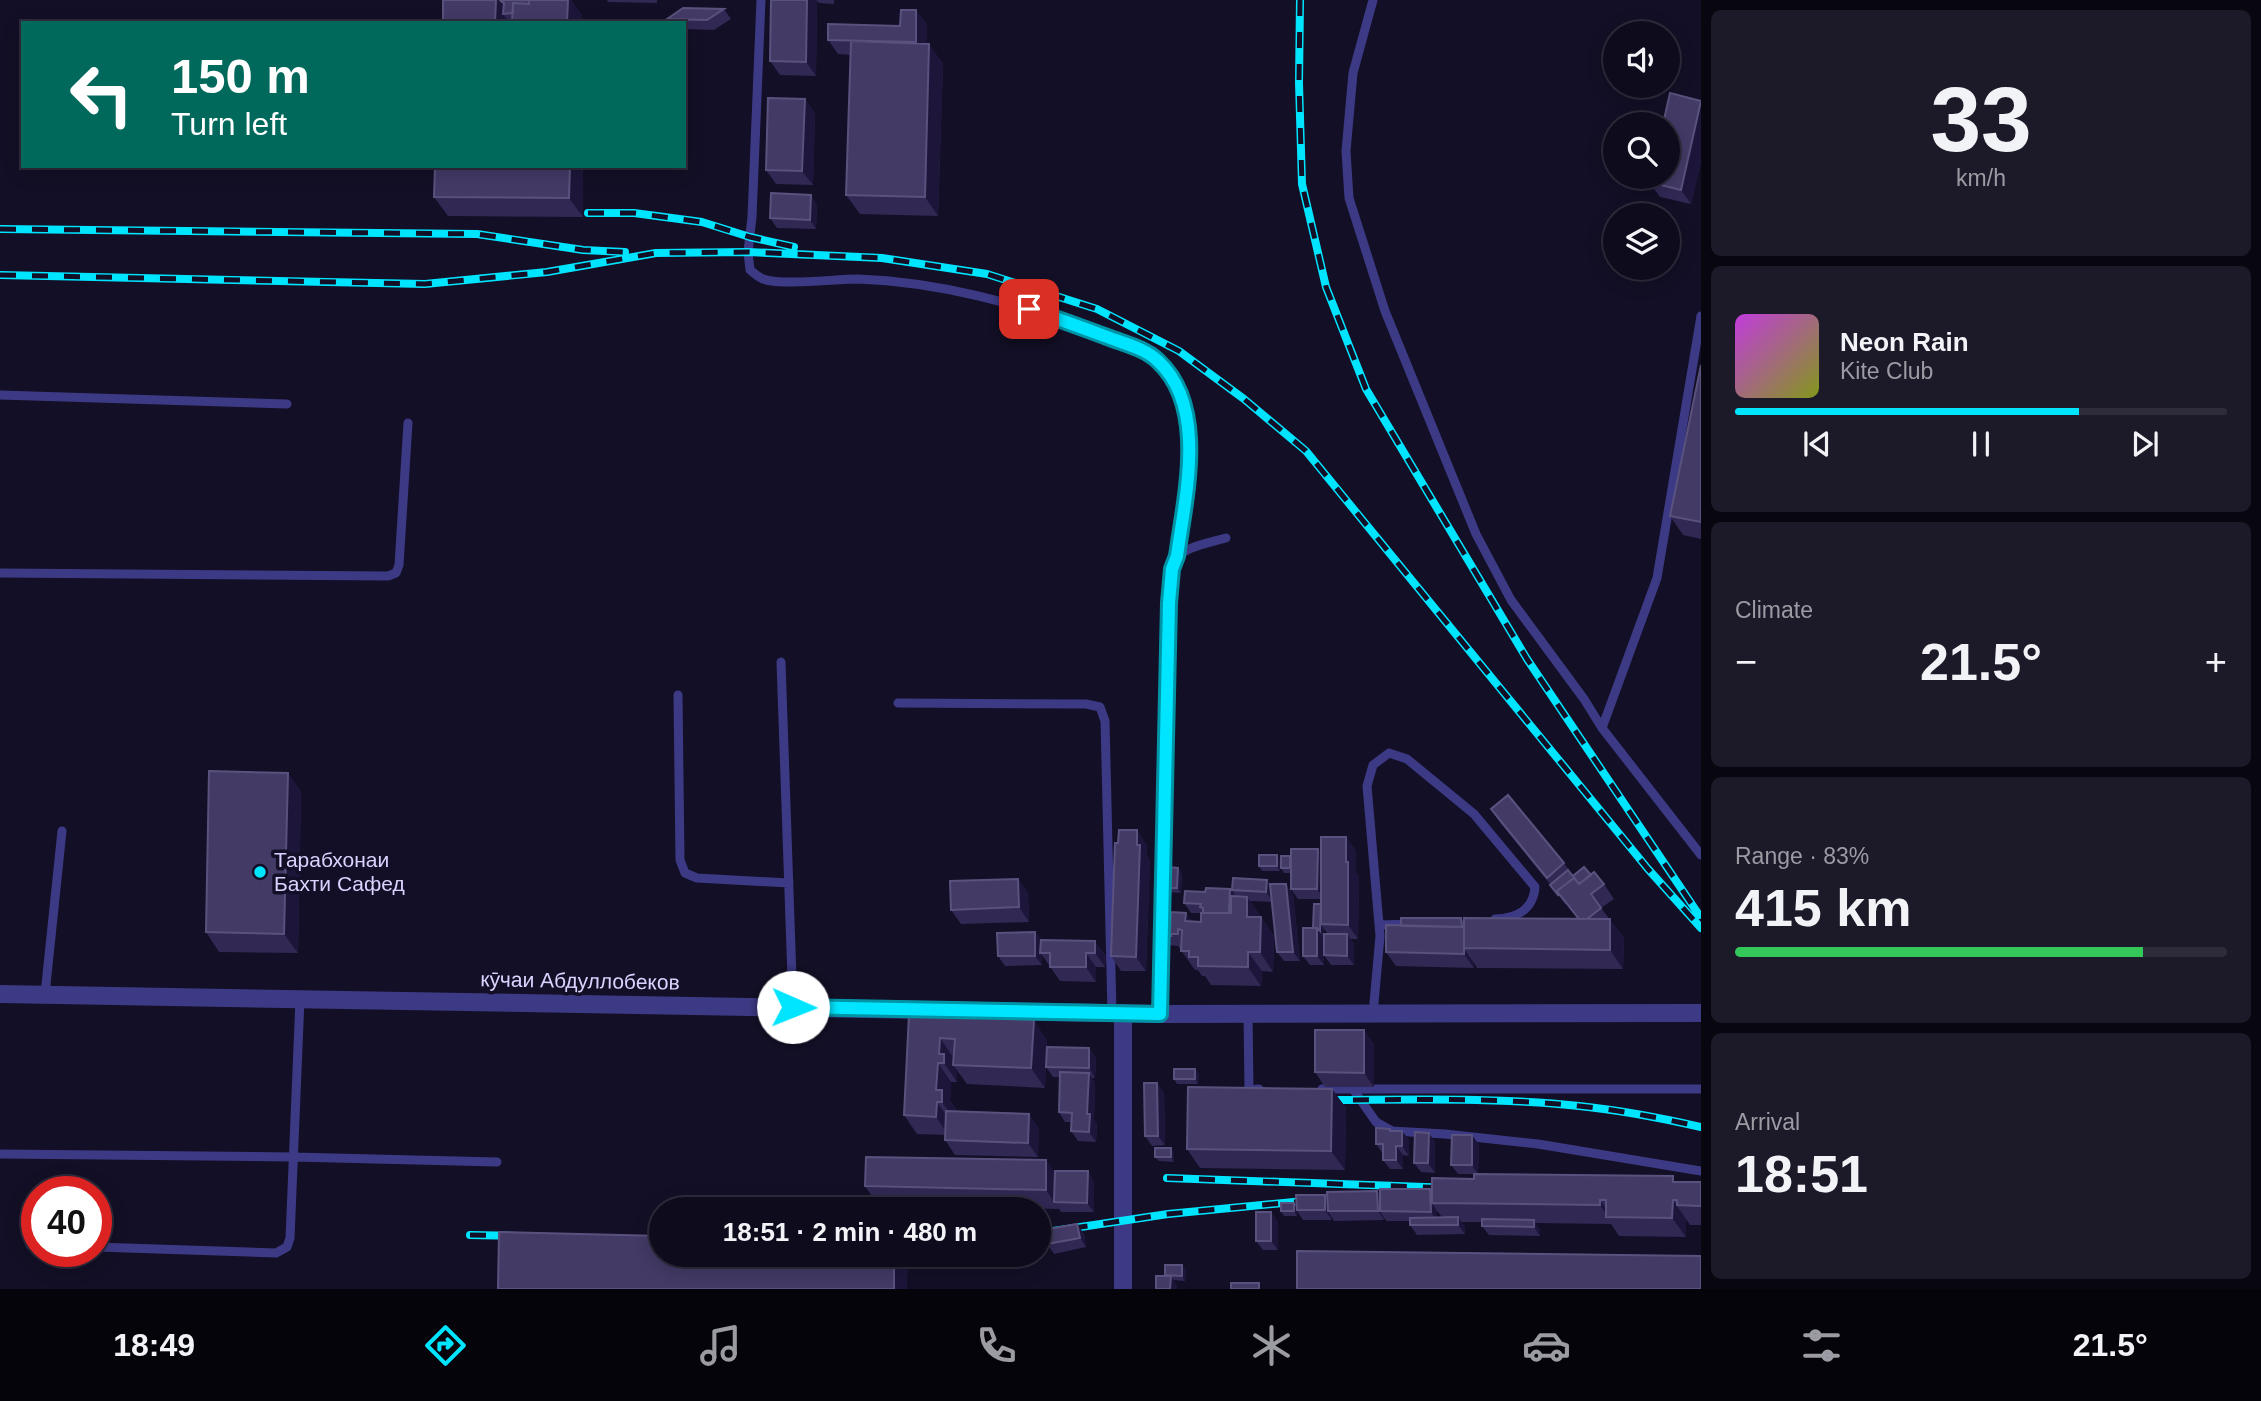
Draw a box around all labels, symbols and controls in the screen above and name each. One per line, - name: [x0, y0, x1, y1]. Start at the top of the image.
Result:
- map controls: [1603, 21, 1680, 280]
- button: sound: [1603, 21, 1680, 98]
- icon: left: [56, 49, 147, 140]
- text: 150 m: [171, 49, 310, 103]
- text: 33: [1930, 69, 2032, 170]
- text: Turn left: [171, 106, 287, 142]
- button: search: [1603, 112, 1680, 189]
- text: km/h: [1956, 165, 2006, 191]
- button: layers: [1603, 203, 1680, 280]
- pin: [999, 279, 1059, 339]
- icon: arrive: [1010, 290, 1048, 328]
- text: Neon Rain: [1840, 327, 1969, 357]
- text: Kite Club: [1840, 358, 1933, 384]
- icon: previous: [1798, 425, 1836, 463]
- icon: pause: [1962, 425, 2000, 463]
- icon: next: [2126, 425, 2164, 463]
- text: Climate: [1735, 597, 1813, 623]
- text: 21.5°: [1920, 633, 2042, 691]
- text: −: [1735, 641, 1757, 683]
- text: +: [2205, 641, 2227, 683]
- text: Range · 83%: [1735, 843, 1869, 869]
- place label: Тарабхонаи Бахти Сафед: [274, 848, 405, 895]
- marker: Тарабхонаи Бахти Сафед: [252, 864, 268, 880]
- text: 415 km: [1735, 879, 1911, 937]
- street label: кӯчаи Абдуллобеков: [480, 967, 680, 994]
- position arrow: [756, 970, 830, 1044]
- text: Arrival: [1735, 1109, 1800, 1135]
- text: 18:51: [1735, 1145, 1868, 1203]
- speed limit sign: 40: [21, 1176, 112, 1267]
- text: 18:51 · 2 min · 480 m: [723, 1217, 977, 1247]
- icon: directions: [421, 1321, 470, 1370]
- icon: music: [696, 1321, 745, 1370]
- icon: phone: [972, 1321, 1021, 1370]
- icon: climate: [1247, 1321, 1296, 1370]
- icon: car: [1522, 1321, 1571, 1370]
- icon: filters: [1797, 1321, 1846, 1370]
- text: 18:49: [113, 1327, 195, 1363]
- text: 21.5°: [2073, 1327, 2148, 1363]

